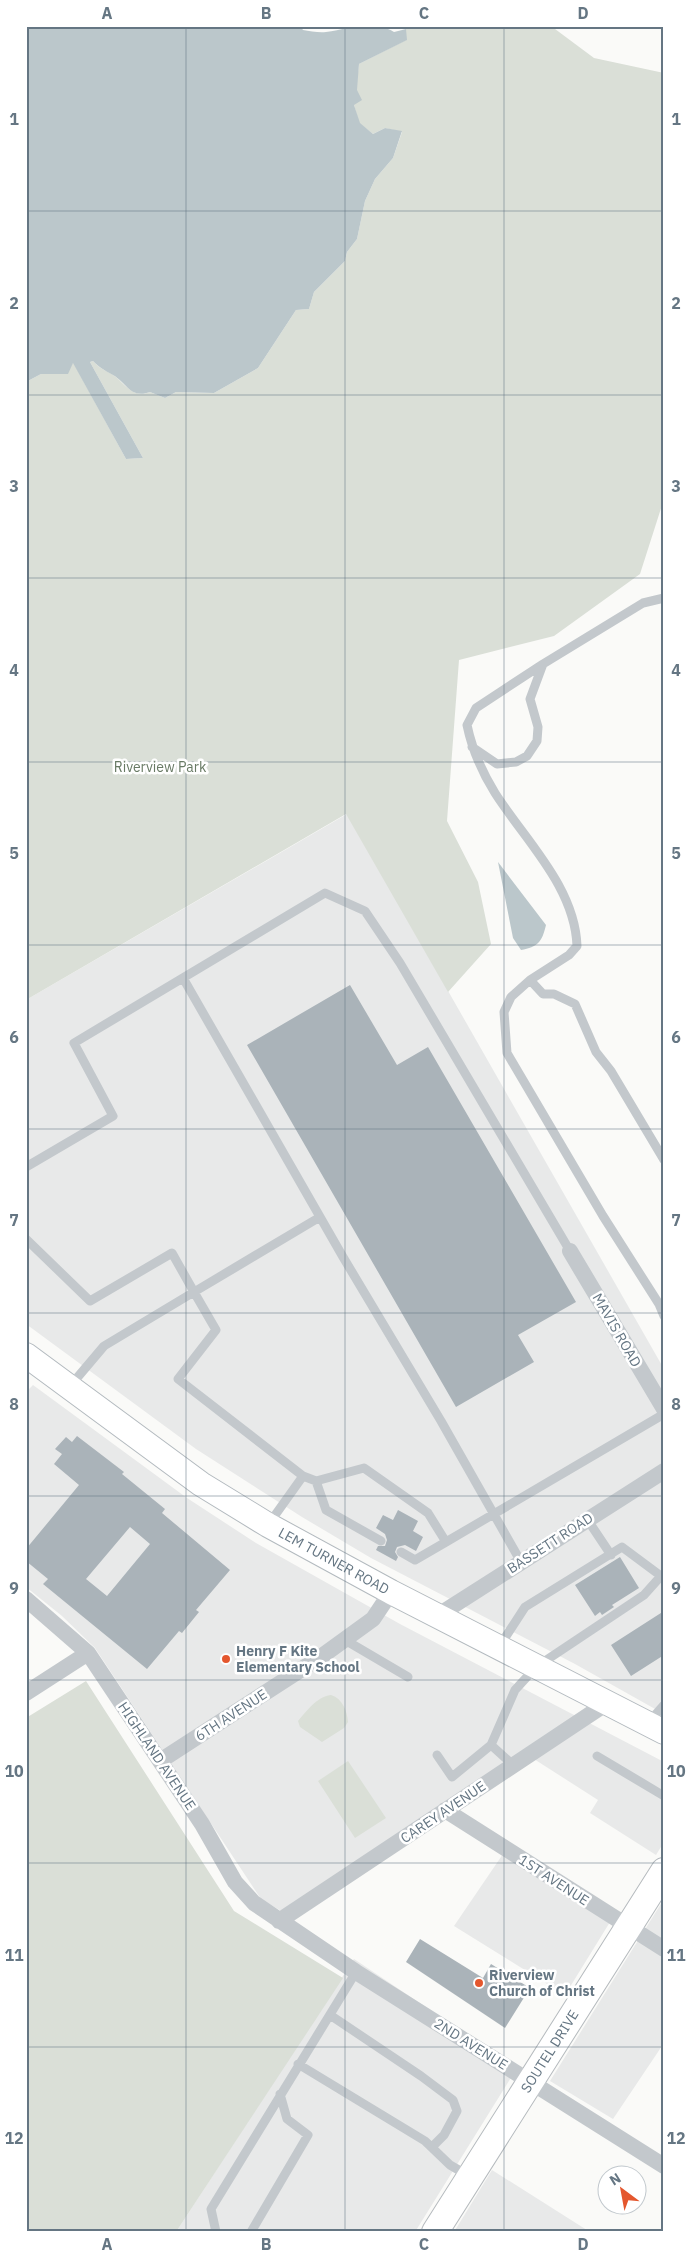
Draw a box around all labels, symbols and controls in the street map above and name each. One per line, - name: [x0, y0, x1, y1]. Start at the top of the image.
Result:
- text: A: [102, 3, 113, 23]
- text: B: [261, 3, 272, 23]
- text: C: [419, 3, 429, 23]
- text: D: [577, 3, 589, 23]
- text: 1: [9, 109, 19, 129]
- text: 1: [671, 109, 681, 129]
- text: 2: [9, 293, 19, 313]
- text: 2: [671, 293, 681, 313]
- text: 3: [9, 476, 19, 496]
- text: 3: [671, 476, 681, 496]
- text: 4: [9, 660, 19, 680]
- text: 4: [671, 660, 681, 680]
- park label: Riverview Park: [114, 758, 207, 776]
- text: 5: [9, 843, 19, 863]
- text: 5: [671, 843, 681, 863]
- text: 6: [9, 1027, 19, 1047]
- text: 6: [671, 1027, 681, 1047]
- text: 7: [9, 1210, 19, 1230]
- text: 7: [671, 1210, 681, 1230]
- street label: MAVIS ROAD: [589, 1290, 645, 1370]
- text: 8: [9, 1394, 19, 1414]
- text: 8: [671, 1394, 681, 1414]
- street label: BASSETT ROAD: [504, 1509, 596, 1577]
- street label: LEM TURNER ROAD: [275, 1523, 392, 1598]
- text: 9: [9, 1578, 19, 1598]
- text: 9: [671, 1578, 681, 1598]
- place label: Henry F Kite Elementary School: [236, 1642, 360, 1676]
- marker: Henry F Kite Elementary School: [220, 1653, 232, 1665]
- street label: 6TH AVENUE: [192, 1685, 270, 1745]
- street label: HIGHLAND AVENUE: [114, 1698, 200, 1814]
- text: 10: [4, 1761, 24, 1781]
- text: 10: [666, 1761, 686, 1781]
- street label: CAREY AVENUE: [397, 1777, 489, 1847]
- street label: 1ST AVENUE: [515, 1851, 593, 1909]
- text: 11: [4, 1945, 24, 1965]
- text: 11: [666, 1945, 686, 1965]
- place label: Riverview Church of Christ: [489, 1966, 595, 2000]
- marker: Riverview Church of Christ: [473, 1977, 485, 1989]
- street label: SOUTEL DRIVE: [517, 2006, 583, 2096]
- street label: 2ND AVENUE: [431, 2014, 511, 2074]
- text: 12: [4, 2128, 24, 2148]
- text: 12: [666, 2128, 686, 2148]
- north arrow: [598, 2166, 648, 2216]
- text: N: [606, 2169, 624, 2189]
- text: A: [102, 2234, 113, 2254]
- text: B: [261, 2234, 272, 2254]
- text: C: [419, 2234, 429, 2254]
- text: D: [577, 2234, 589, 2254]

